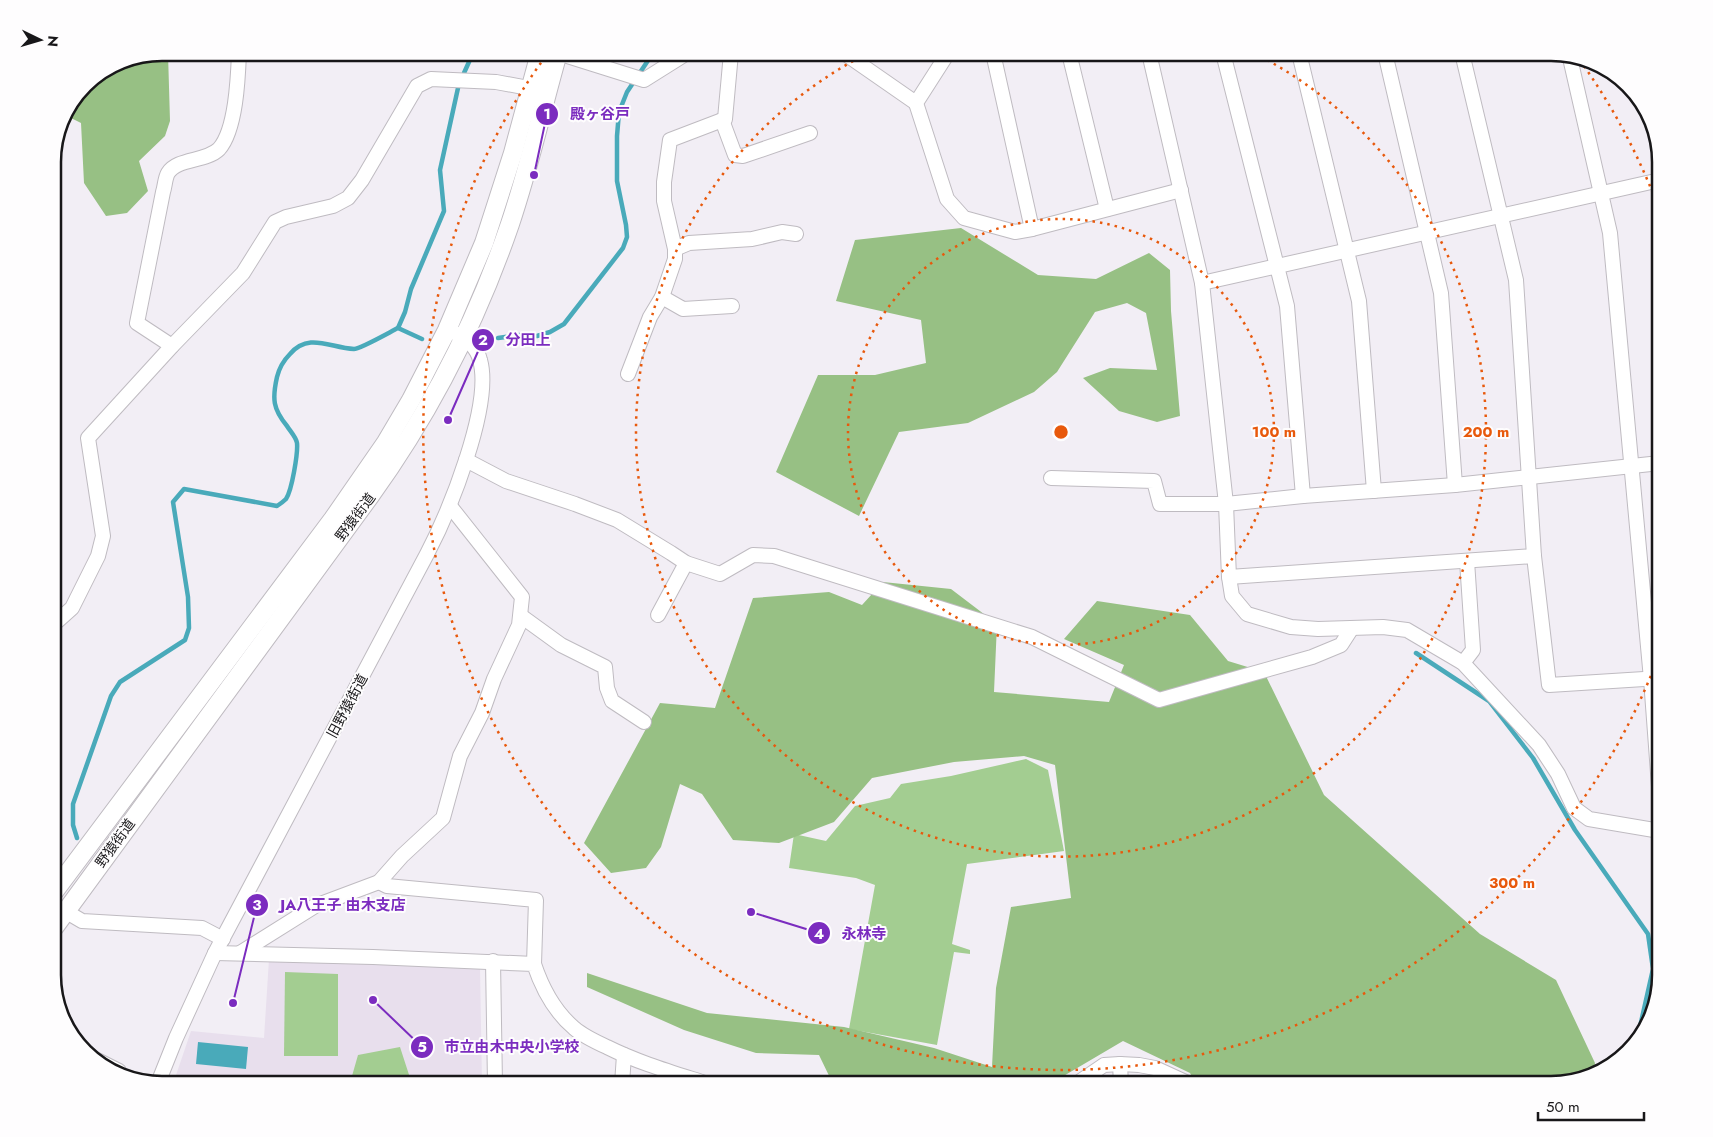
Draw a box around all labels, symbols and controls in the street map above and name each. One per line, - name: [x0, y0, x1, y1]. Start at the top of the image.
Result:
- north arrow: [15, 15, 65, 65]
- text: N: [43, 35, 63, 48]
- callout: 殿ヶ谷戸: [535, 99, 640, 129]
- text: 1: [543, 103, 551, 125]
- text: 殿ヶ谷戸: [570, 103, 630, 125]
- callout: 分田上: [471, 325, 561, 355]
- text: 2: [478, 329, 488, 351]
- text: 分田上: [505, 329, 551, 351]
- text: 100 m: [1252, 421, 1296, 443]
- text: 200 m: [1463, 421, 1509, 443]
- centre of rings: [1052, 423, 1070, 441]
- street label: 野猿街道: [330, 489, 380, 545]
- street label: 旧野猿街道: [322, 670, 372, 742]
- street label: 野猿街道: [90, 814, 140, 872]
- text: 300 m: [1489, 872, 1535, 894]
- callout: JA八王子 由木支店: [245, 890, 415, 920]
- text: 3: [252, 894, 262, 916]
- text: JA八王子 由木支店: [277, 894, 406, 916]
- callout: 永林寺: [806, 918, 896, 948]
- text: 4: [814, 923, 824, 945]
- text: 永林寺: [841, 923, 887, 945]
- callout: 市立由木中央小学校: [409, 1032, 589, 1062]
- text: 5: [417, 1036, 427, 1058]
- text: 市立由木中央小学校: [444, 1036, 580, 1058]
- scale bar: [1538, 1090, 1644, 1122]
- text: 50 m: [1546, 1096, 1580, 1118]

